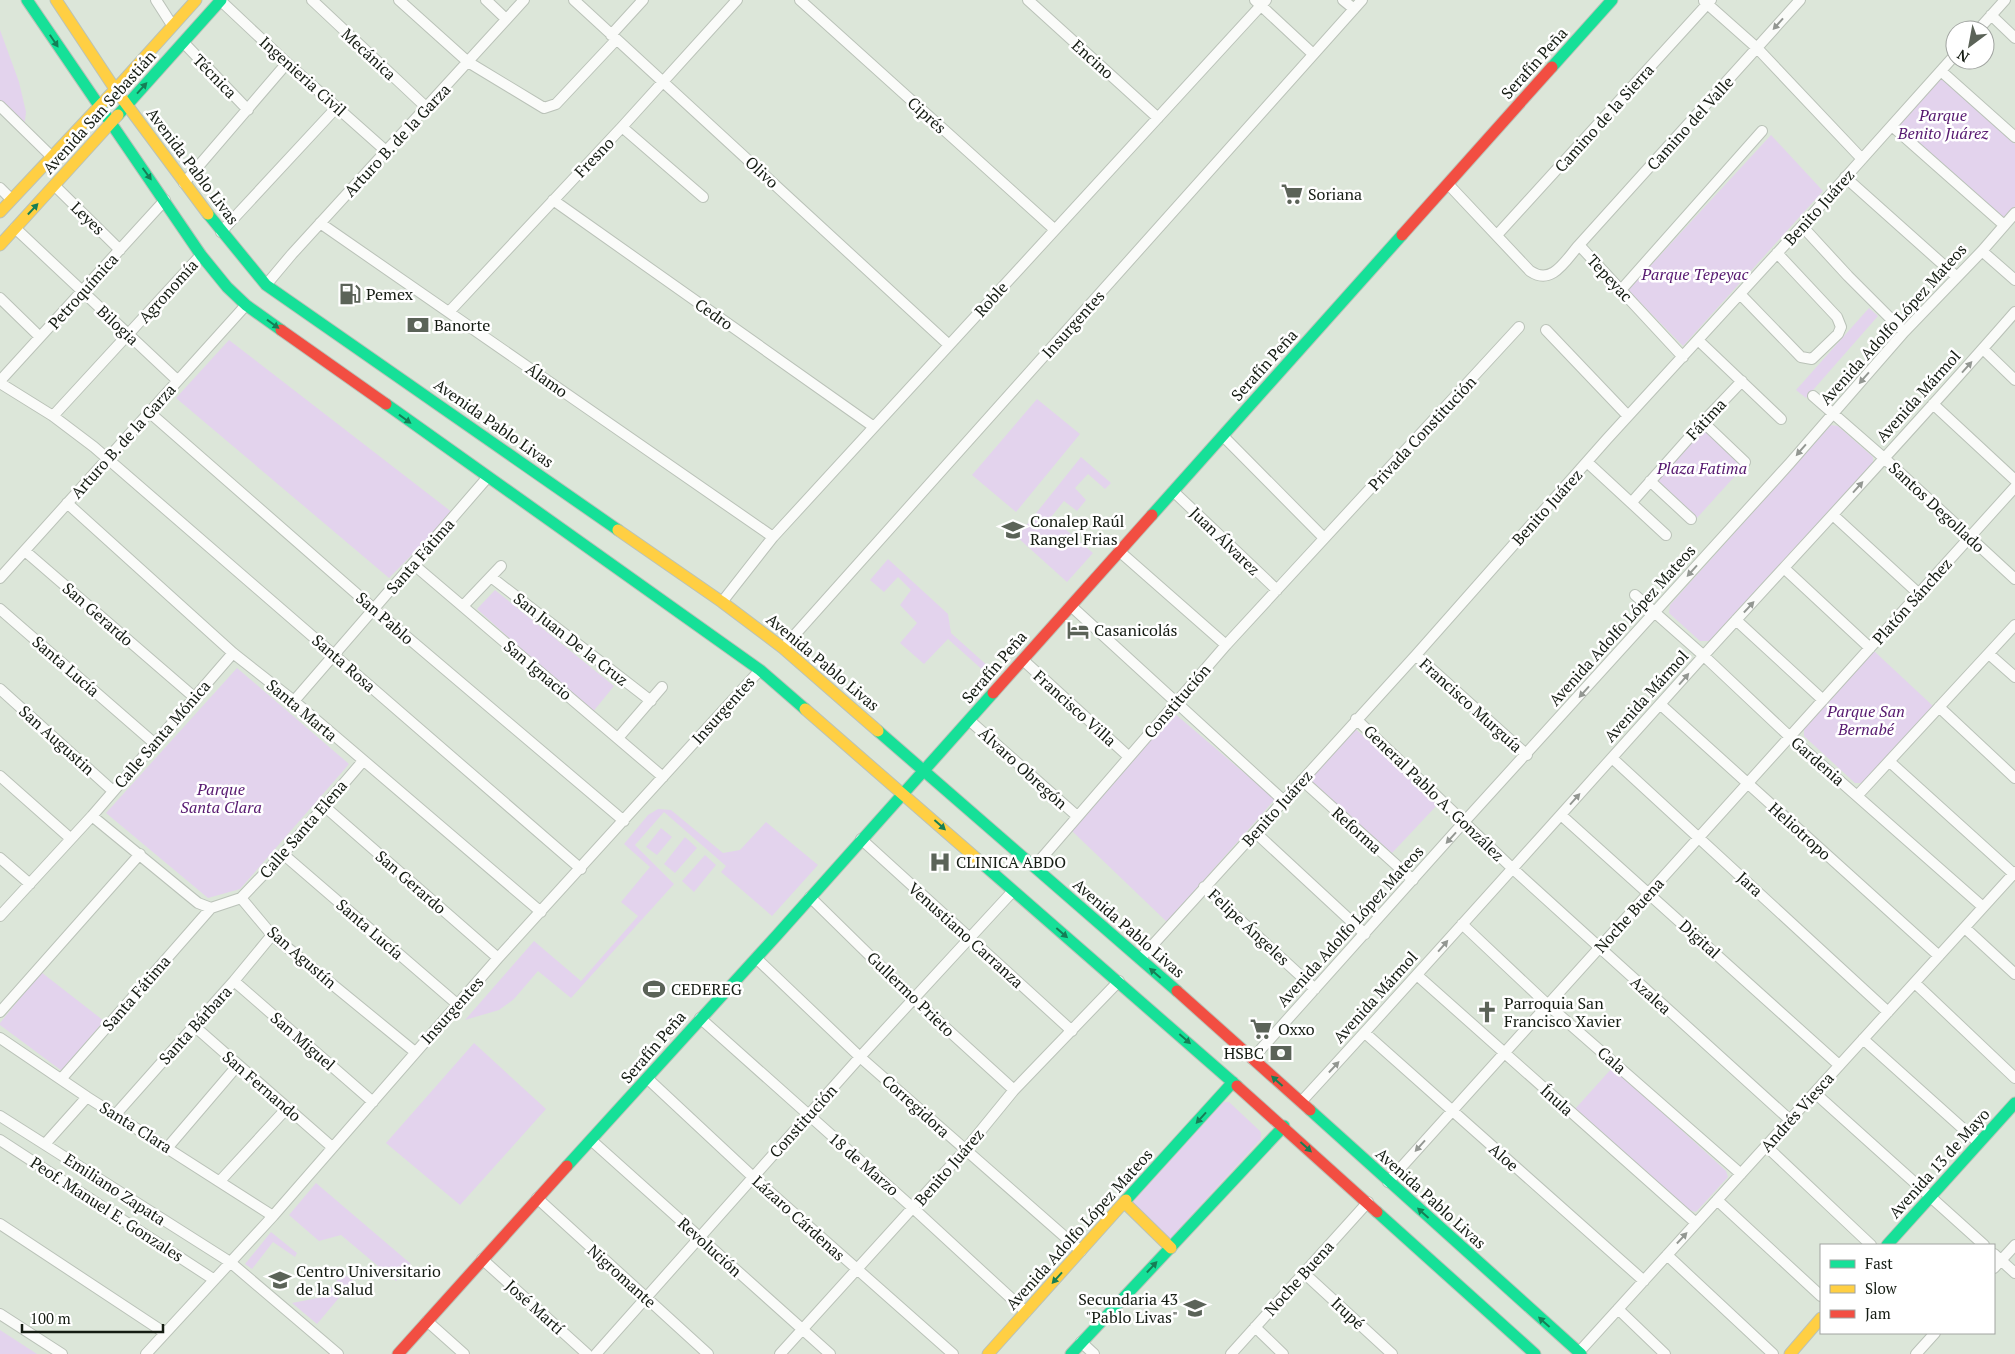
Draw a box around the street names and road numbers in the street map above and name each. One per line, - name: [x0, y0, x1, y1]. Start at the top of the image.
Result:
- street label: Serafín Peña: [1496, 22, 1572, 104]
- street label: Mecánica: [337, 23, 401, 85]
- street label: Ingenieria Civil: [255, 31, 351, 121]
- street label: Encino: [1067, 34, 1119, 84]
- street label: Avenida San Sebastián: [37, 45, 161, 179]
- street label: Técnica: [188, 49, 242, 103]
- street label: Camino de la Sierra: [1549, 59, 1659, 177]
- street label: Camino del Valle: [1642, 71, 1738, 175]
- street label: Arturo B. de la Garza: [339, 79, 455, 201]
- street label: Ciprés: [903, 92, 951, 138]
- street label: Avenida Pablo Livas: [142, 103, 244, 229]
- street label: Fresno: [569, 132, 619, 182]
- street label: Olivo: [741, 151, 784, 193]
- street label: Benito Juárez: [1779, 164, 1859, 250]
- street label: Leyes: [66, 196, 110, 240]
- street label: Avenida Adolfo López Mateos: [1815, 239, 1971, 409]
- street label: Petroquímica: [43, 248, 123, 334]
- street label: Tepeyac: [1582, 250, 1638, 306]
- street label: Agronomía: [133, 254, 203, 328]
- street label: Roble: [969, 277, 1013, 321]
- street label: Insurgentes: [1037, 285, 1109, 363]
- street label: Cedro: [691, 293, 738, 335]
- street label: Bilogia: [92, 300, 144, 350]
- street label: Serafín Peña: [1226, 324, 1302, 406]
- street label: Avenida Mármol: [1871, 345, 1965, 447]
- street label: Álamo: [522, 358, 572, 402]
- street label: Privada Constitución: [1363, 371, 1481, 495]
- street label: Avenida Pablo Livas: [430, 373, 558, 473]
- street label: Arturo B. de la Garza: [66, 379, 180, 503]
- street label: Fátima: [1681, 393, 1731, 445]
- street label: Santos Degollado: [1884, 457, 1990, 557]
- street label: Benito Juárez: [1507, 464, 1587, 550]
- street label: Juan Álvarez: [1185, 502, 1265, 580]
- street label: Santa Fátima: [381, 514, 459, 598]
- street label: Avenida Adolfo López Mateos: [1544, 540, 1700, 710]
- street label: Platón Sánchez: [1867, 553, 1957, 649]
- street label: San Gerardo: [58, 577, 138, 651]
- street label: San Pablo: [351, 587, 419, 649]
- street label: San Juan De la Cruz: [509, 587, 633, 691]
- street label: Avenida Pablo Livas: [762, 608, 884, 716]
- street label: Serafín Peña: [956, 626, 1032, 708]
- street label: Santa Rosa: [307, 629, 381, 697]
- street label: Santa Lucía: [28, 631, 104, 701]
- street label: San Ignacio: [499, 635, 577, 705]
- street label: Avenida Mármol: [1599, 645, 1693, 747]
- street label: Francisco Murguía: [1415, 653, 1527, 757]
- street label: Constitución: [1139, 659, 1216, 743]
- street label: Francisco Villa: [1029, 665, 1121, 751]
- street label: Insurgentes: [687, 671, 759, 749]
- street label: Santa Marta: [262, 674, 342, 746]
- street label: Calle Santa Mónica: [109, 675, 215, 793]
- street label: San Augustin: [14, 700, 100, 780]
- street label: General Pablo A. González: [1359, 720, 1509, 866]
- street label: Álvaro Obregón: [974, 722, 1072, 814]
- street label: Gardenia: [1786, 732, 1850, 790]
- street label: Benito Juárez: [1237, 765, 1317, 851]
- street label: Calle Santa Elena: [254, 775, 352, 883]
- street label: Heliotropo: [1764, 797, 1836, 865]
- street label: Reforma: [1327, 802, 1387, 858]
- street label: Avenida Adolfo López Mateos: [1272, 841, 1428, 1011]
- street label: San Gerardo: [371, 845, 451, 919]
- street label: Jara: [1732, 867, 1768, 901]
- street label: Avenida Pablo Livas: [1068, 873, 1190, 983]
- street label: Noche Buena: [1589, 873, 1669, 957]
- street label: Venustiano Carranza: [904, 877, 1028, 993]
- street label: Felipe Ángeles: [1204, 884, 1294, 970]
- street label: Santa Lucía: [332, 894, 408, 964]
- street label: Digital: [1675, 915, 1725, 963]
- street label: San Agustín: [263, 921, 342, 993]
- street label: Avenida Mármol: [1328, 946, 1422, 1048]
- street label: Gullermo Prieto: [862, 947, 960, 1042]
- street label: Santa Fátima: [97, 951, 175, 1035]
- street label: Insurgentes: [416, 971, 488, 1049]
- street label: Azalea: [1626, 971, 1676, 1019]
- street label: Santa Bárbara: [154, 981, 236, 1069]
- street label: Serafín Peña: [615, 1006, 691, 1088]
- street label: San Miguel: [266, 1007, 340, 1075]
- street label: Cala: [1593, 1041, 1631, 1079]
- street label: San Fernando: [218, 1046, 306, 1126]
- street label: Andrés Viesca: [1755, 1067, 1839, 1157]
- street label: Corregidora: [877, 1070, 955, 1142]
- street label: Constitución: [764, 1079, 842, 1162]
- street label: Ínula: [1536, 1079, 1578, 1121]
- street label: Santa Clara: [96, 1096, 176, 1158]
- street label: Avenida 13 de Mayo: [1884, 1103, 1995, 1223]
- street label: Benito Juárez: [909, 1124, 989, 1210]
- street label: 18 de Marzo: [824, 1127, 904, 1201]
- street label: Aloe: [1484, 1138, 1524, 1176]
- street label: Avenida Pablo Livas: [1371, 1143, 1491, 1254]
- street label: Avenida Adolfo López Mateos: [1001, 1144, 1157, 1314]
- street label: Emiliano Zapata: [60, 1148, 170, 1230]
- street label: Peof. Manuel E. Gonzales: [26, 1151, 188, 1267]
- street label: Lázaro Cárdenas: [748, 1170, 850, 1266]
- street label: Revolución: [673, 1212, 747, 1282]
- street label: Noche Buena: [1259, 1236, 1339, 1320]
- street label: Nigromante: [583, 1239, 661, 1313]
- street label: José Martí: [501, 1275, 569, 1339]
- street label: Irupé: [1327, 1292, 1369, 1334]

